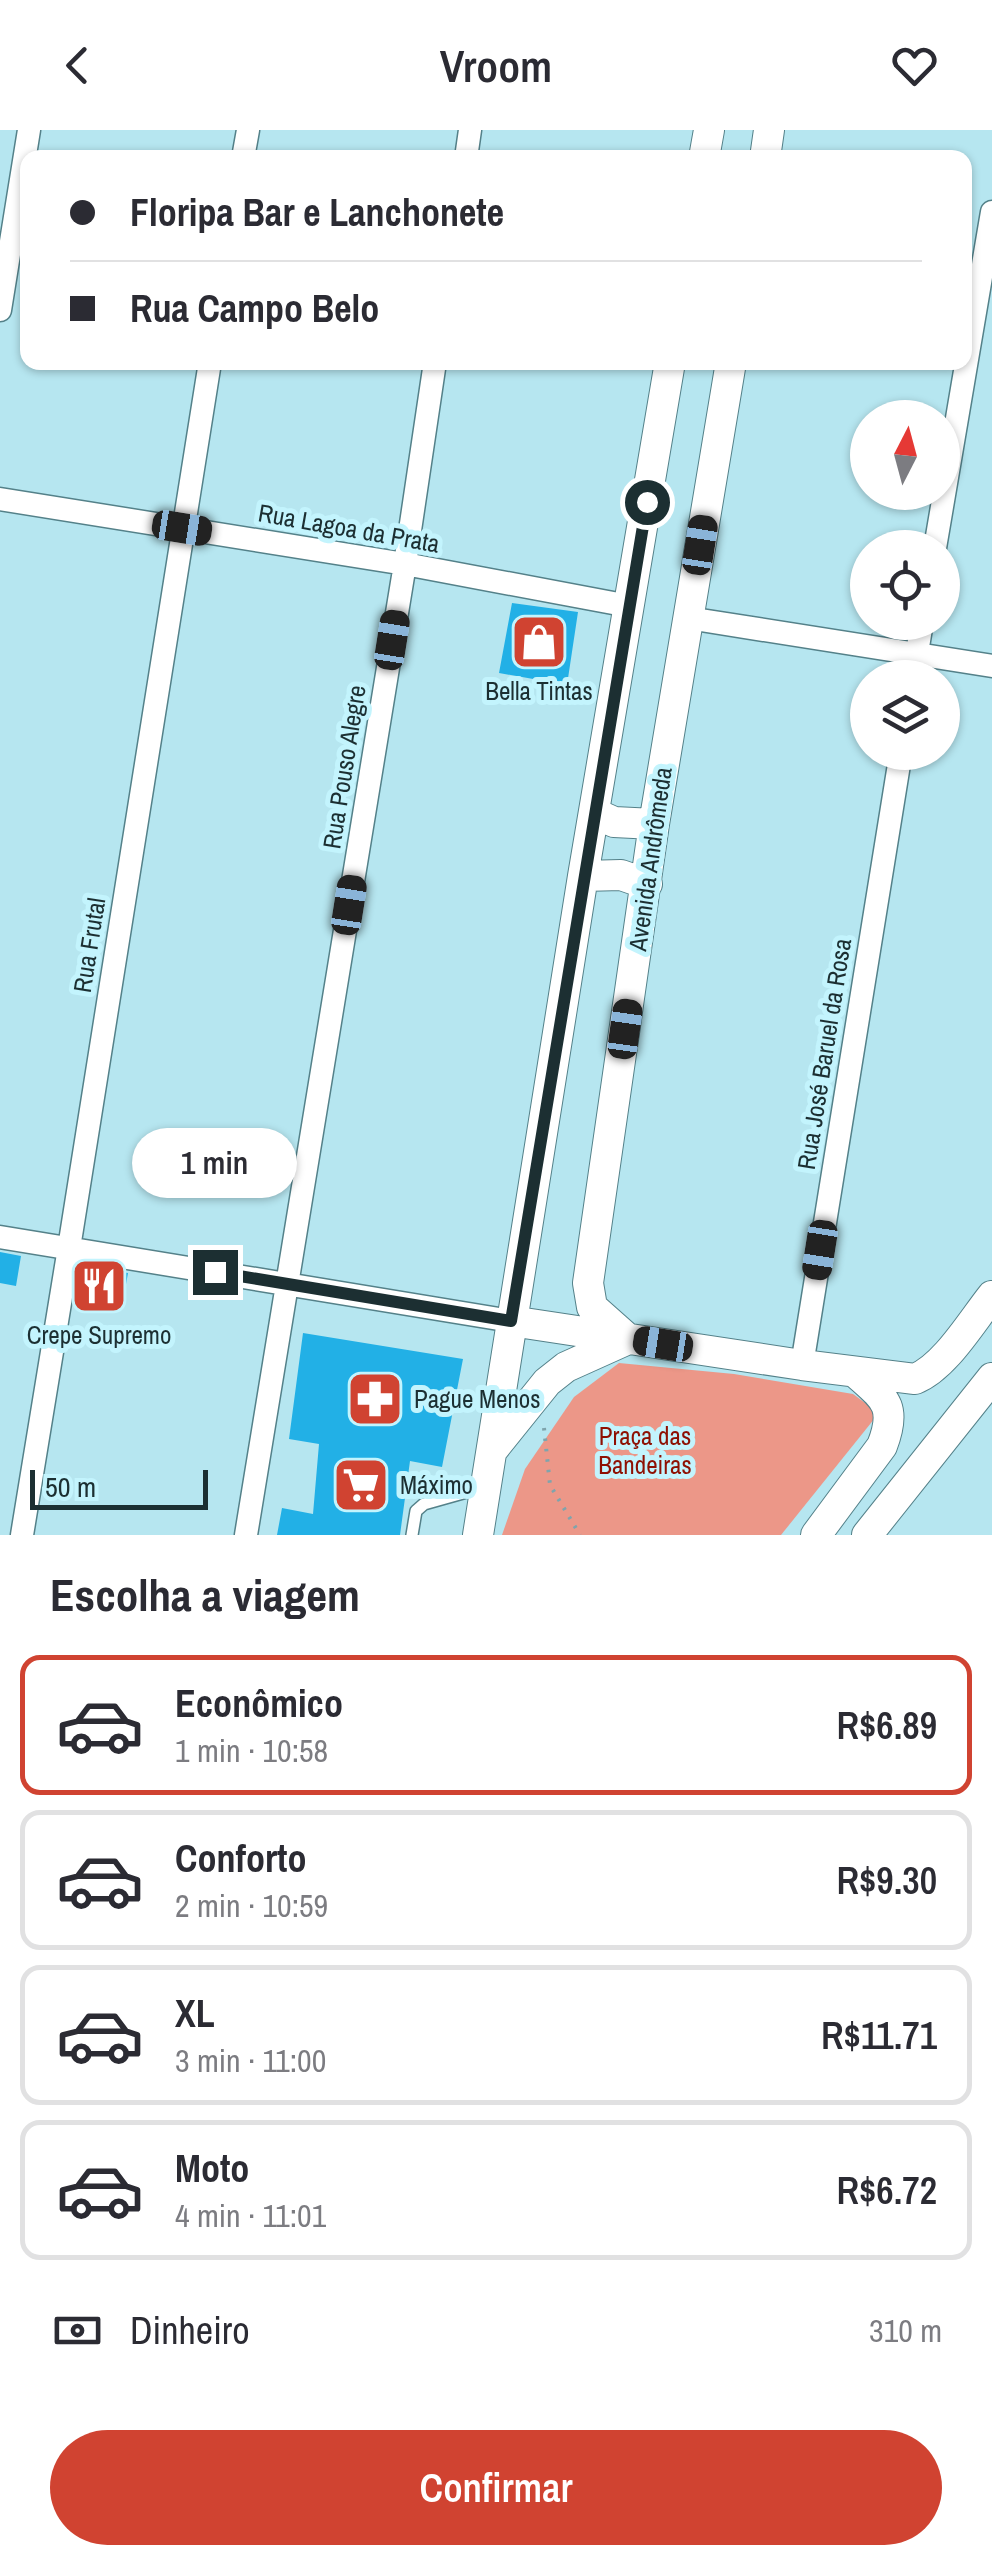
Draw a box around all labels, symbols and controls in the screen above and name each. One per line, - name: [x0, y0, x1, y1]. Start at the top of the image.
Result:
- text: Vroom: [440, 35, 552, 96]
- icon: back: [50, 38, 105, 93]
- icon: heart: [887, 38, 942, 93]
- text: Floripa Bar e Lanchonete: [130, 187, 504, 238]
- text: Rua Campo Belo: [130, 283, 379, 334]
- north arrow: [850, 400, 960, 510]
- map controls: [850, 400, 960, 770]
- route start: [625, 480, 670, 525]
- street label: Rua Lagoa da Prata: [256, 495, 443, 561]
- car: [150, 508, 214, 548]
- car: [680, 513, 720, 577]
- button: locate: [850, 530, 960, 640]
- car: [372, 608, 412, 672]
- shop icon: Bella Tintas: [509, 612, 569, 672]
- button: layers: [850, 660, 960, 770]
- place label: Bella Tintas: [485, 674, 593, 708]
- street label: Rua Pouso Alegre: [314, 683, 374, 851]
- street label: Avenida Andrômeda: [620, 764, 680, 954]
- car: [329, 873, 369, 937]
- street label: Rua Frutal: [65, 895, 113, 995]
- street label: Rua José Baruel da Rosa: [789, 935, 859, 1172]
- car: [606, 997, 644, 1061]
- callout: 1 min: [132, 1127, 298, 1197]
- text: 1 min: [181, 1141, 248, 1184]
- car: [800, 1218, 840, 1282]
- route end: [193, 1250, 238, 1295]
- restaurant icon: Crepe Supremo: [69, 1256, 129, 1316]
- place label: Crepe Supremo: [27, 1318, 171, 1352]
- car: [631, 1324, 695, 1364]
- pharmacy icon: Pague Menos: [345, 1369, 405, 1429]
- place label: Pague Menos: [414, 1382, 541, 1416]
- park label: Praça das Bandeiras: [598, 1419, 692, 1482]
- supermarket icon: Máximo: [331, 1455, 391, 1515]
- scale bar: [30, 1465, 208, 1510]
- text: 50 m: [45, 1468, 96, 1506]
- place label: Máximo: [400, 1468, 473, 1502]
- text: Escolha a viagem: [50, 1564, 360, 1625]
- text: Econômico: [175, 1678, 343, 1729]
- icon: car: [55, 1680, 145, 1770]
- text: R$6.89: [837, 1700, 937, 1751]
- text: 1 min · 10:58: [175, 1729, 328, 1772]
- text: Conforto: [175, 1833, 307, 1884]
- icon: car: [55, 1835, 145, 1925]
- text: R$9.30: [837, 1855, 937, 1906]
- text: 2 min · 10:59: [175, 1884, 328, 1927]
- text: XL: [175, 1988, 215, 2039]
- icon: car: [55, 1990, 145, 2080]
- text: R$11.71: [821, 2010, 937, 2061]
- text: 3 min · 11:00: [175, 2039, 326, 2082]
- text: Moto: [175, 2143, 249, 2194]
- icon: car: [55, 2145, 145, 2235]
- text: R$6.72: [837, 2165, 937, 2216]
- text: 4 min · 11:01: [175, 2194, 326, 2237]
- icon: cash: [50, 2303, 105, 2358]
- text: Dinheiro: [130, 2305, 250, 2356]
- text: 310 m: [869, 2309, 942, 2352]
- button: Confirmar: [50, 2430, 942, 2545]

